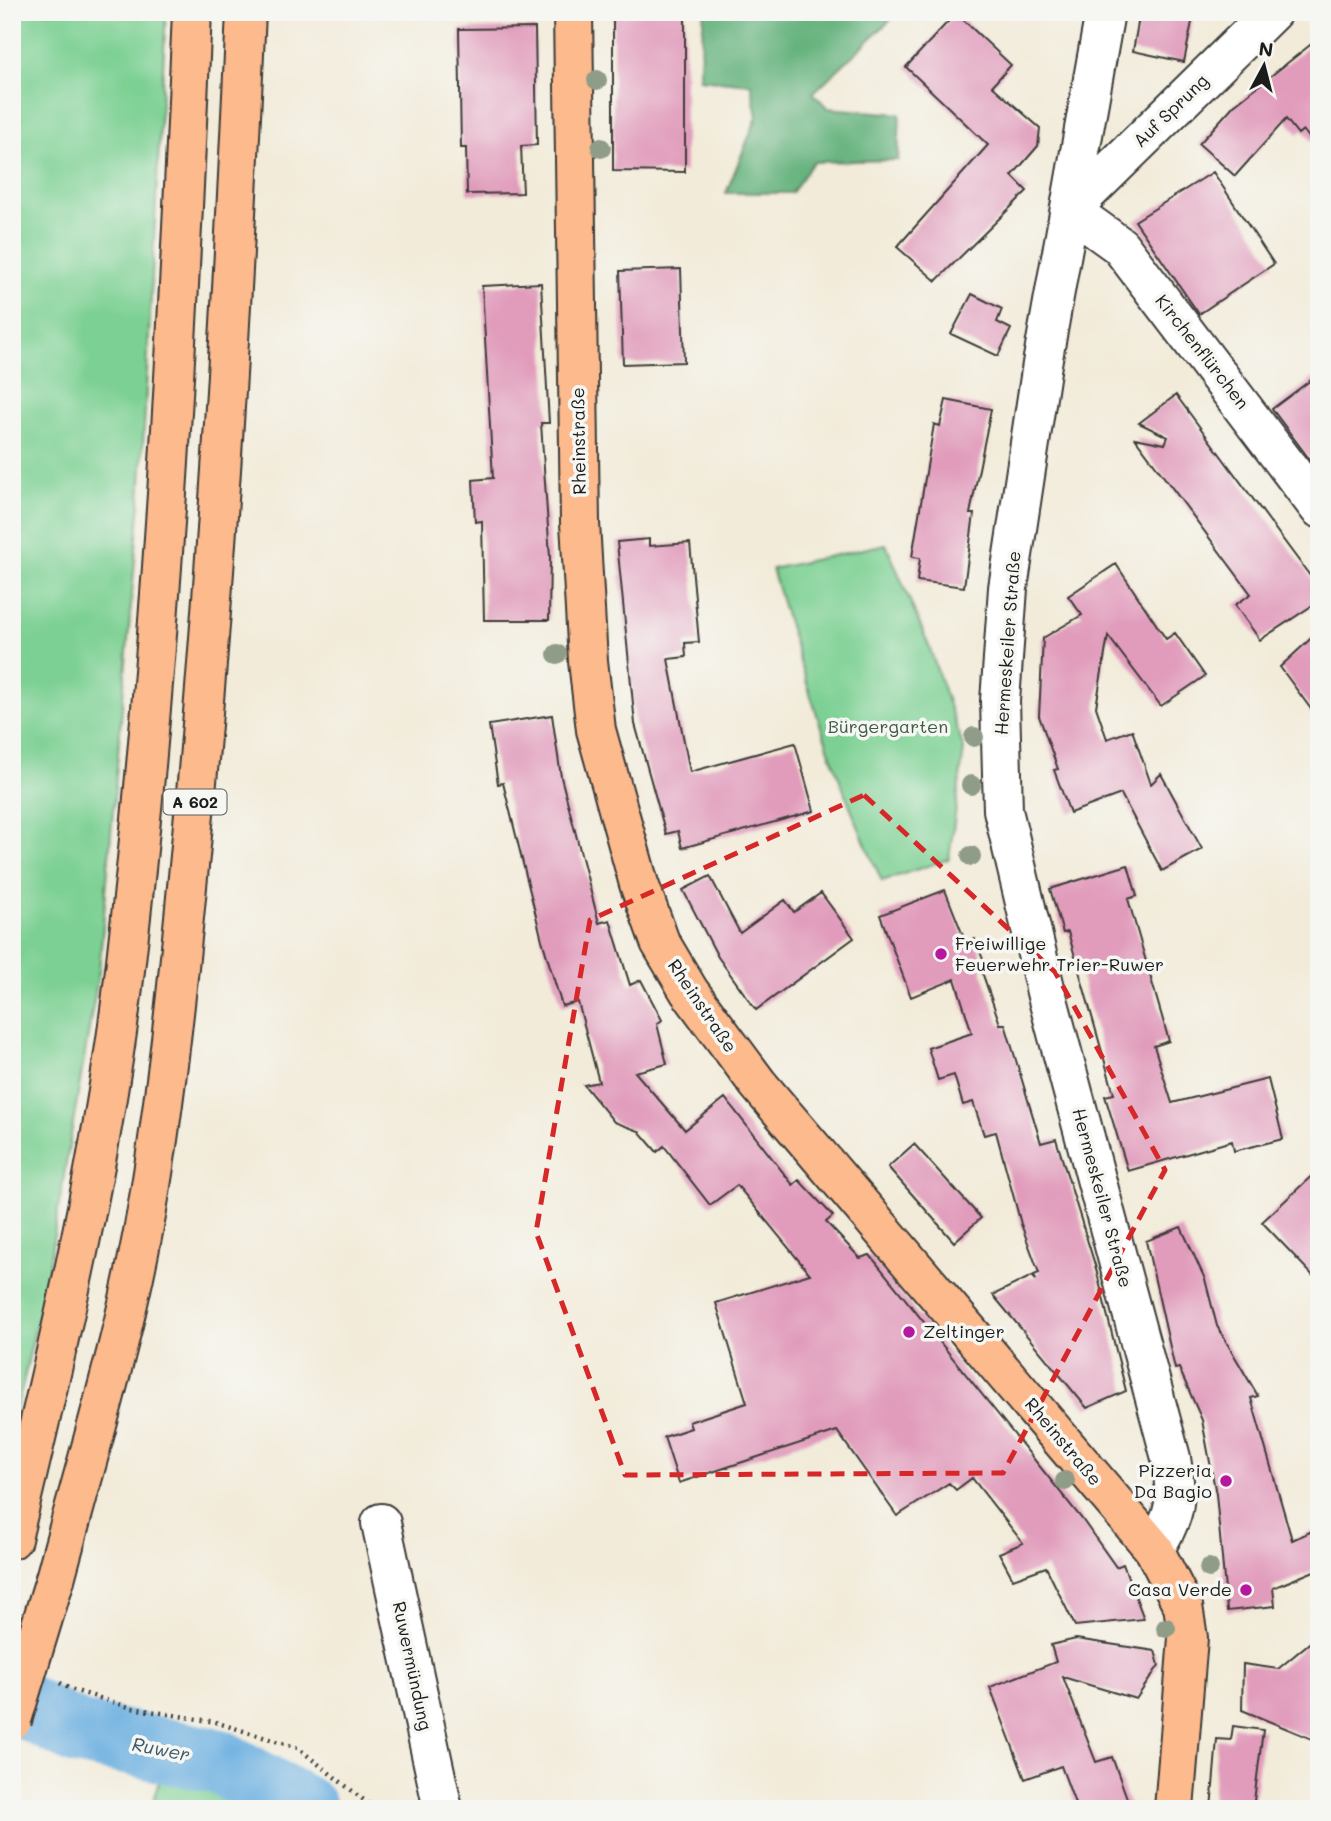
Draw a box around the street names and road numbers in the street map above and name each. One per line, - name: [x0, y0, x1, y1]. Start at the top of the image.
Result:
- street label: Auf Sprung: [1128, 68, 1213, 152]
- street label: Kirchenflürchen: [1150, 289, 1255, 414]
- street label: Rheinstraße: [565, 387, 591, 495]
- street label: Hermeskeiler Straße: [989, 550, 1025, 736]
- road number: A 602: [164, 790, 227, 814]
- street label: Rheinstraße: [663, 954, 743, 1057]
- street label: Hermeskeiler Straße: [1067, 1105, 1138, 1290]
- street label: Rheinstraße: [1020, 1392, 1108, 1490]
- street label: Ruwermündung: [388, 1599, 438, 1733]

